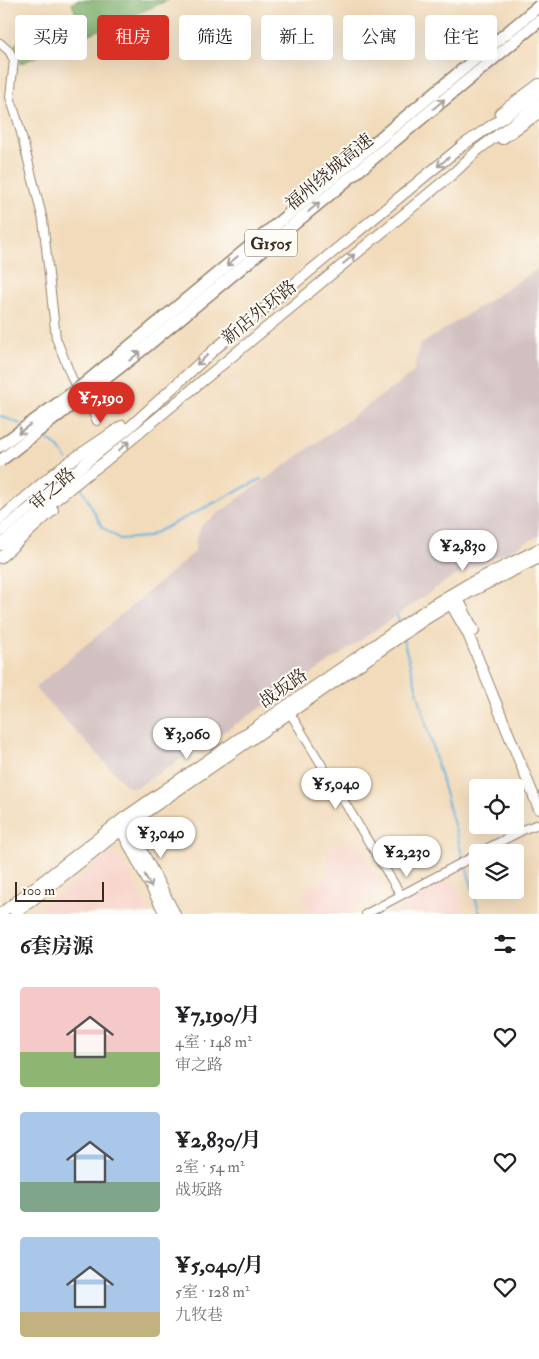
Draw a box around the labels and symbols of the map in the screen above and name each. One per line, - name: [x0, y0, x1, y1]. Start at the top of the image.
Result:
- one-way arrow: [433, 98, 446, 109]
- street label: 福州绕城高速: [281, 129, 378, 216]
- one-way arrow: [437, 157, 450, 168]
- one-way arrow: [307, 202, 320, 213]
- road number: G1505: [245, 230, 297, 256]
- one-way arrow: [342, 254, 355, 265]
- one-way arrow: [226, 256, 239, 267]
- street label: 新店外环路: [217, 275, 302, 350]
- one-way arrow: [129, 351, 142, 362]
- one-way arrow: [196, 354, 209, 366]
- pin: ¥7,190: [60, 382, 142, 424]
- one-way arrow: [18, 423, 31, 434]
- one-way arrow: [117, 440, 130, 452]
- street label: 审之路: [25, 463, 80, 516]
- pin: ¥2,830: [422, 530, 504, 572]
- street label: 战坂路: [255, 664, 312, 713]
- pin: ¥3,060: [146, 718, 228, 760]
- pin: ¥5,040: [295, 768, 377, 810]
- pin: ¥3,040: [120, 816, 202, 859]
- pin: ¥2,230: [366, 836, 448, 878]
- one-way arrow: [143, 874, 153, 889]
- scale bar: [15, 879, 104, 902]

